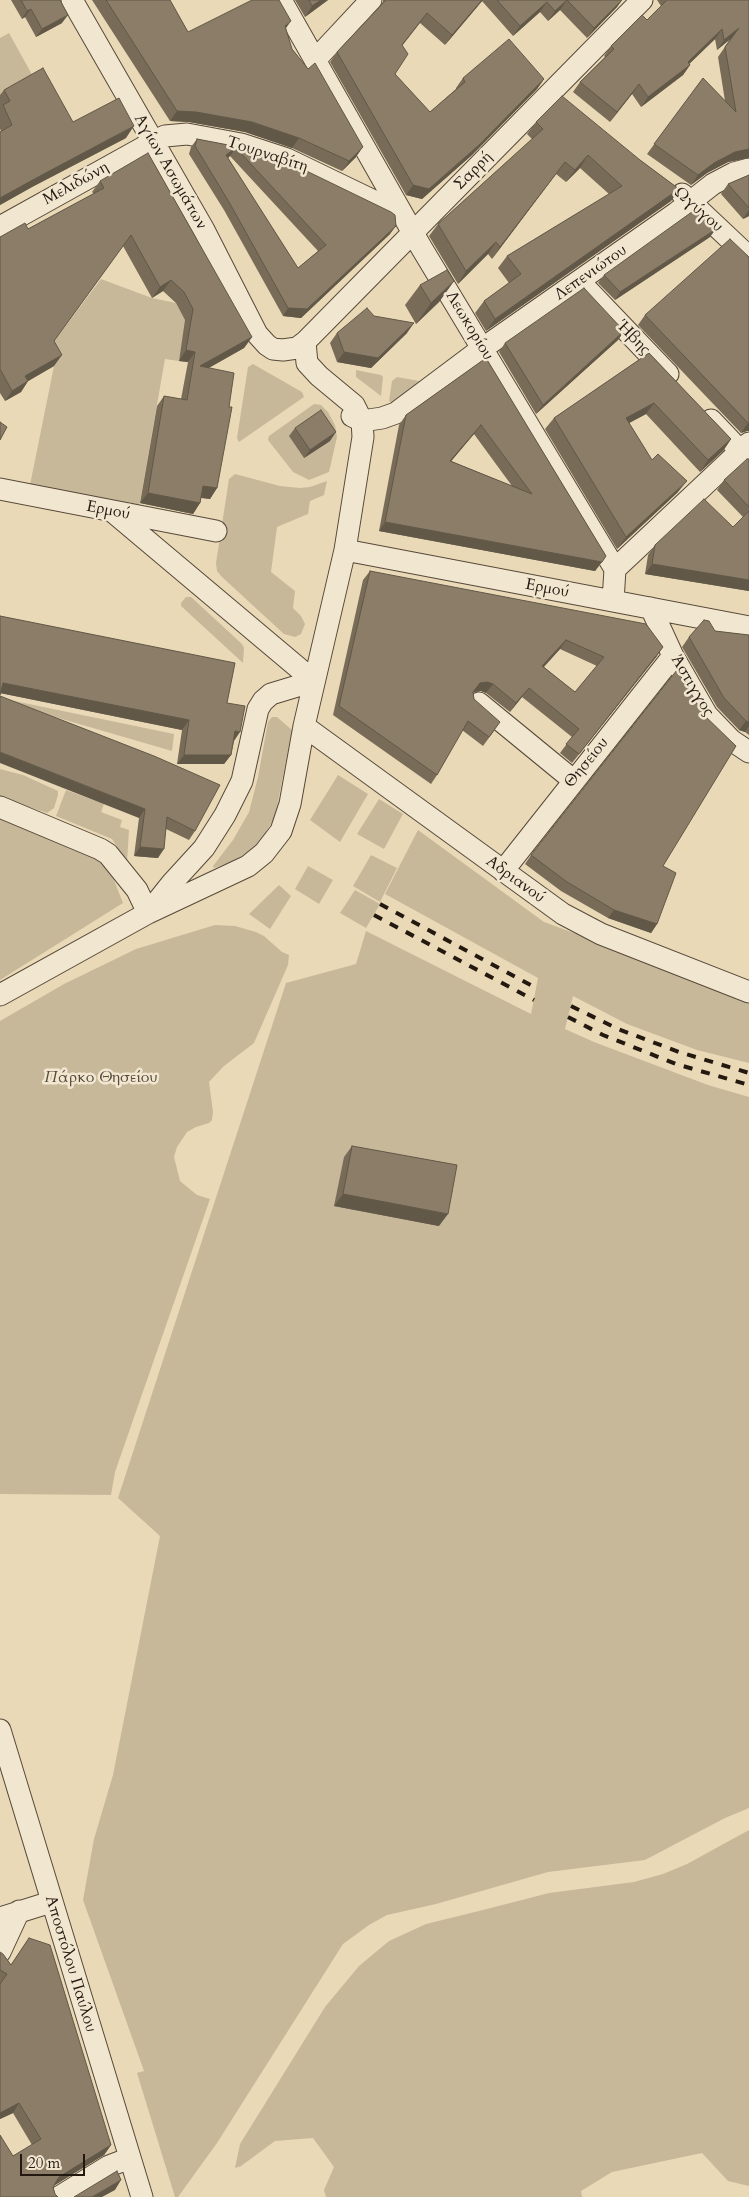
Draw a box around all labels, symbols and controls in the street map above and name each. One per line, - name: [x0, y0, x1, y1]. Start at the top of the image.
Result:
- street label: Αγίων Ασωμάτων: [129, 111, 211, 233]
- street label: Τουρναβίτη: [224, 133, 310, 177]
- street label: Σαρρή: [451, 148, 497, 194]
- street label: Μελιδώνη: [40, 158, 112, 210]
- street label: Ωγύγου: [669, 183, 727, 237]
- street label: Λεπενιώτου: [551, 241, 631, 305]
- street label: Λεωκορίου: [441, 288, 497, 364]
- street label: Ήβης: [612, 317, 654, 359]
- street label: Ερμού: [85, 497, 131, 525]
- street label: Ερμού: [524, 575, 570, 603]
- street label: Άστιγγος: [666, 652, 718, 720]
- street label: Θησείου: [561, 734, 613, 792]
- street label: Αδριανού: [482, 852, 548, 908]
- park label: Πάρκο Θησείου: [44, 1068, 158, 1088]
- street label: Αποστόλου Παύλου: [40, 1893, 100, 2035]
- scale bar: [22, 2144, 88, 2176]
- text: 20 m: [28, 2153, 60, 2173]

